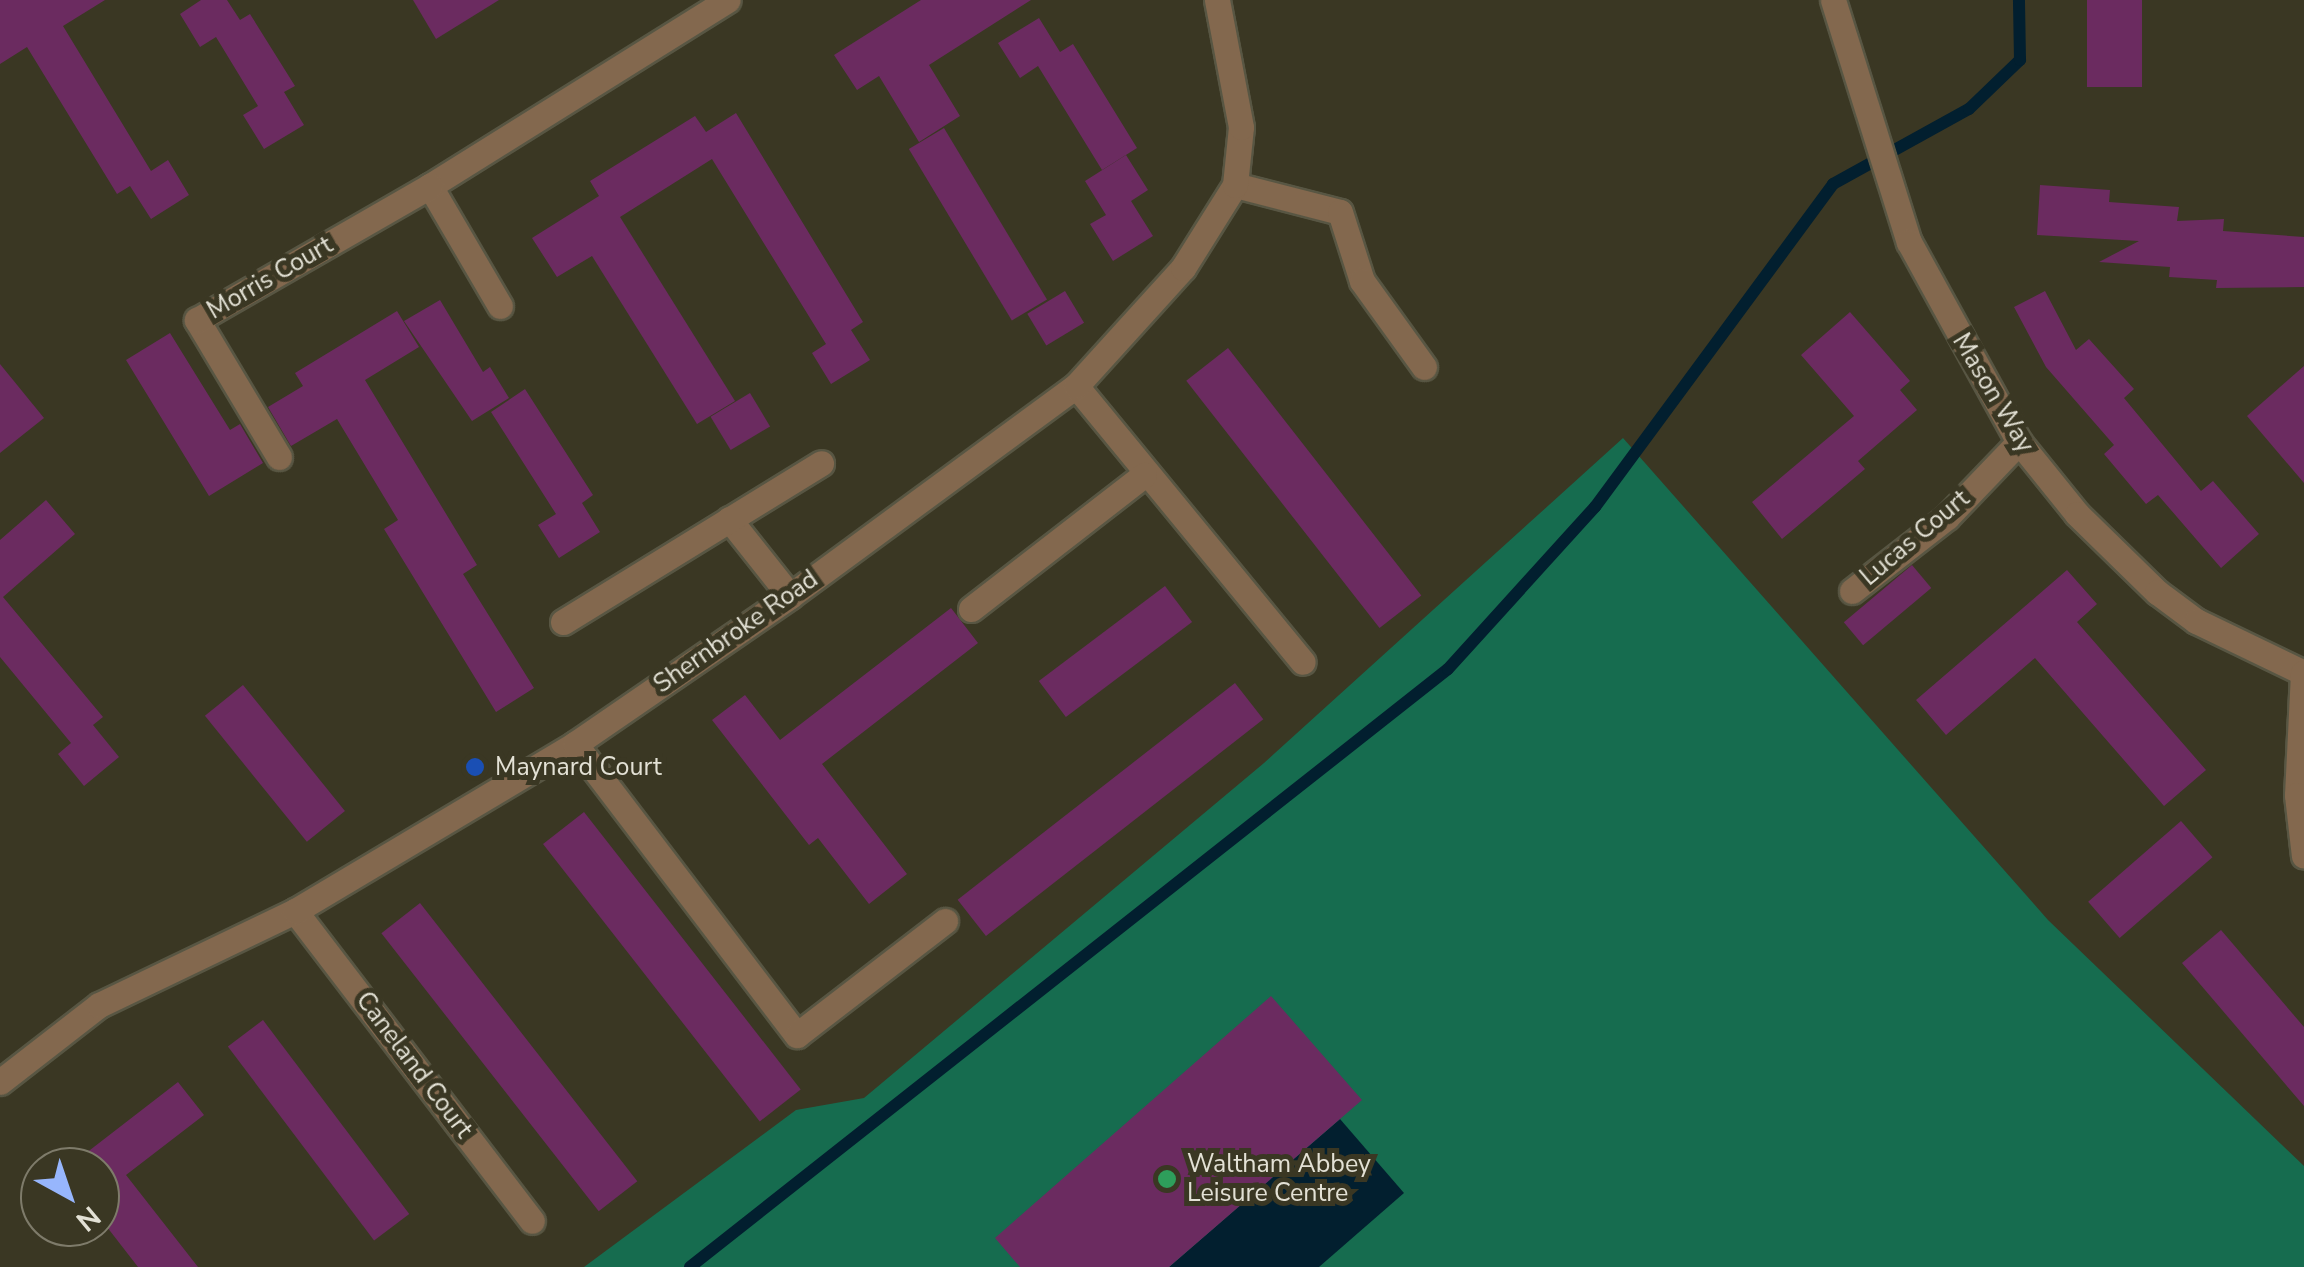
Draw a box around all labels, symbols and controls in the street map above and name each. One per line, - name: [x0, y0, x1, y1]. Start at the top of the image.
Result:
- street label: Morris Court: [202, 230, 338, 326]
- street label: Mason Way: [1946, 328, 2040, 458]
- street label: Lucas Court: [1855, 484, 1975, 592]
- street label: Shernbroke Road: [648, 564, 824, 700]
- place label: Maynard Court: [495, 752, 662, 782]
- marker: Maynard Court: [464, 756, 486, 778]
- street label: Caneland Court: [349, 986, 479, 1144]
- north arrow: [20, 1147, 120, 1247]
- place label: Waltham Abbey Leisure Centre: [1187, 1150, 1371, 1209]
- marker: Waltham Abbey Leisure Centre: [1156, 1168, 1178, 1190]
- text: N: [68, 1197, 108, 1240]

